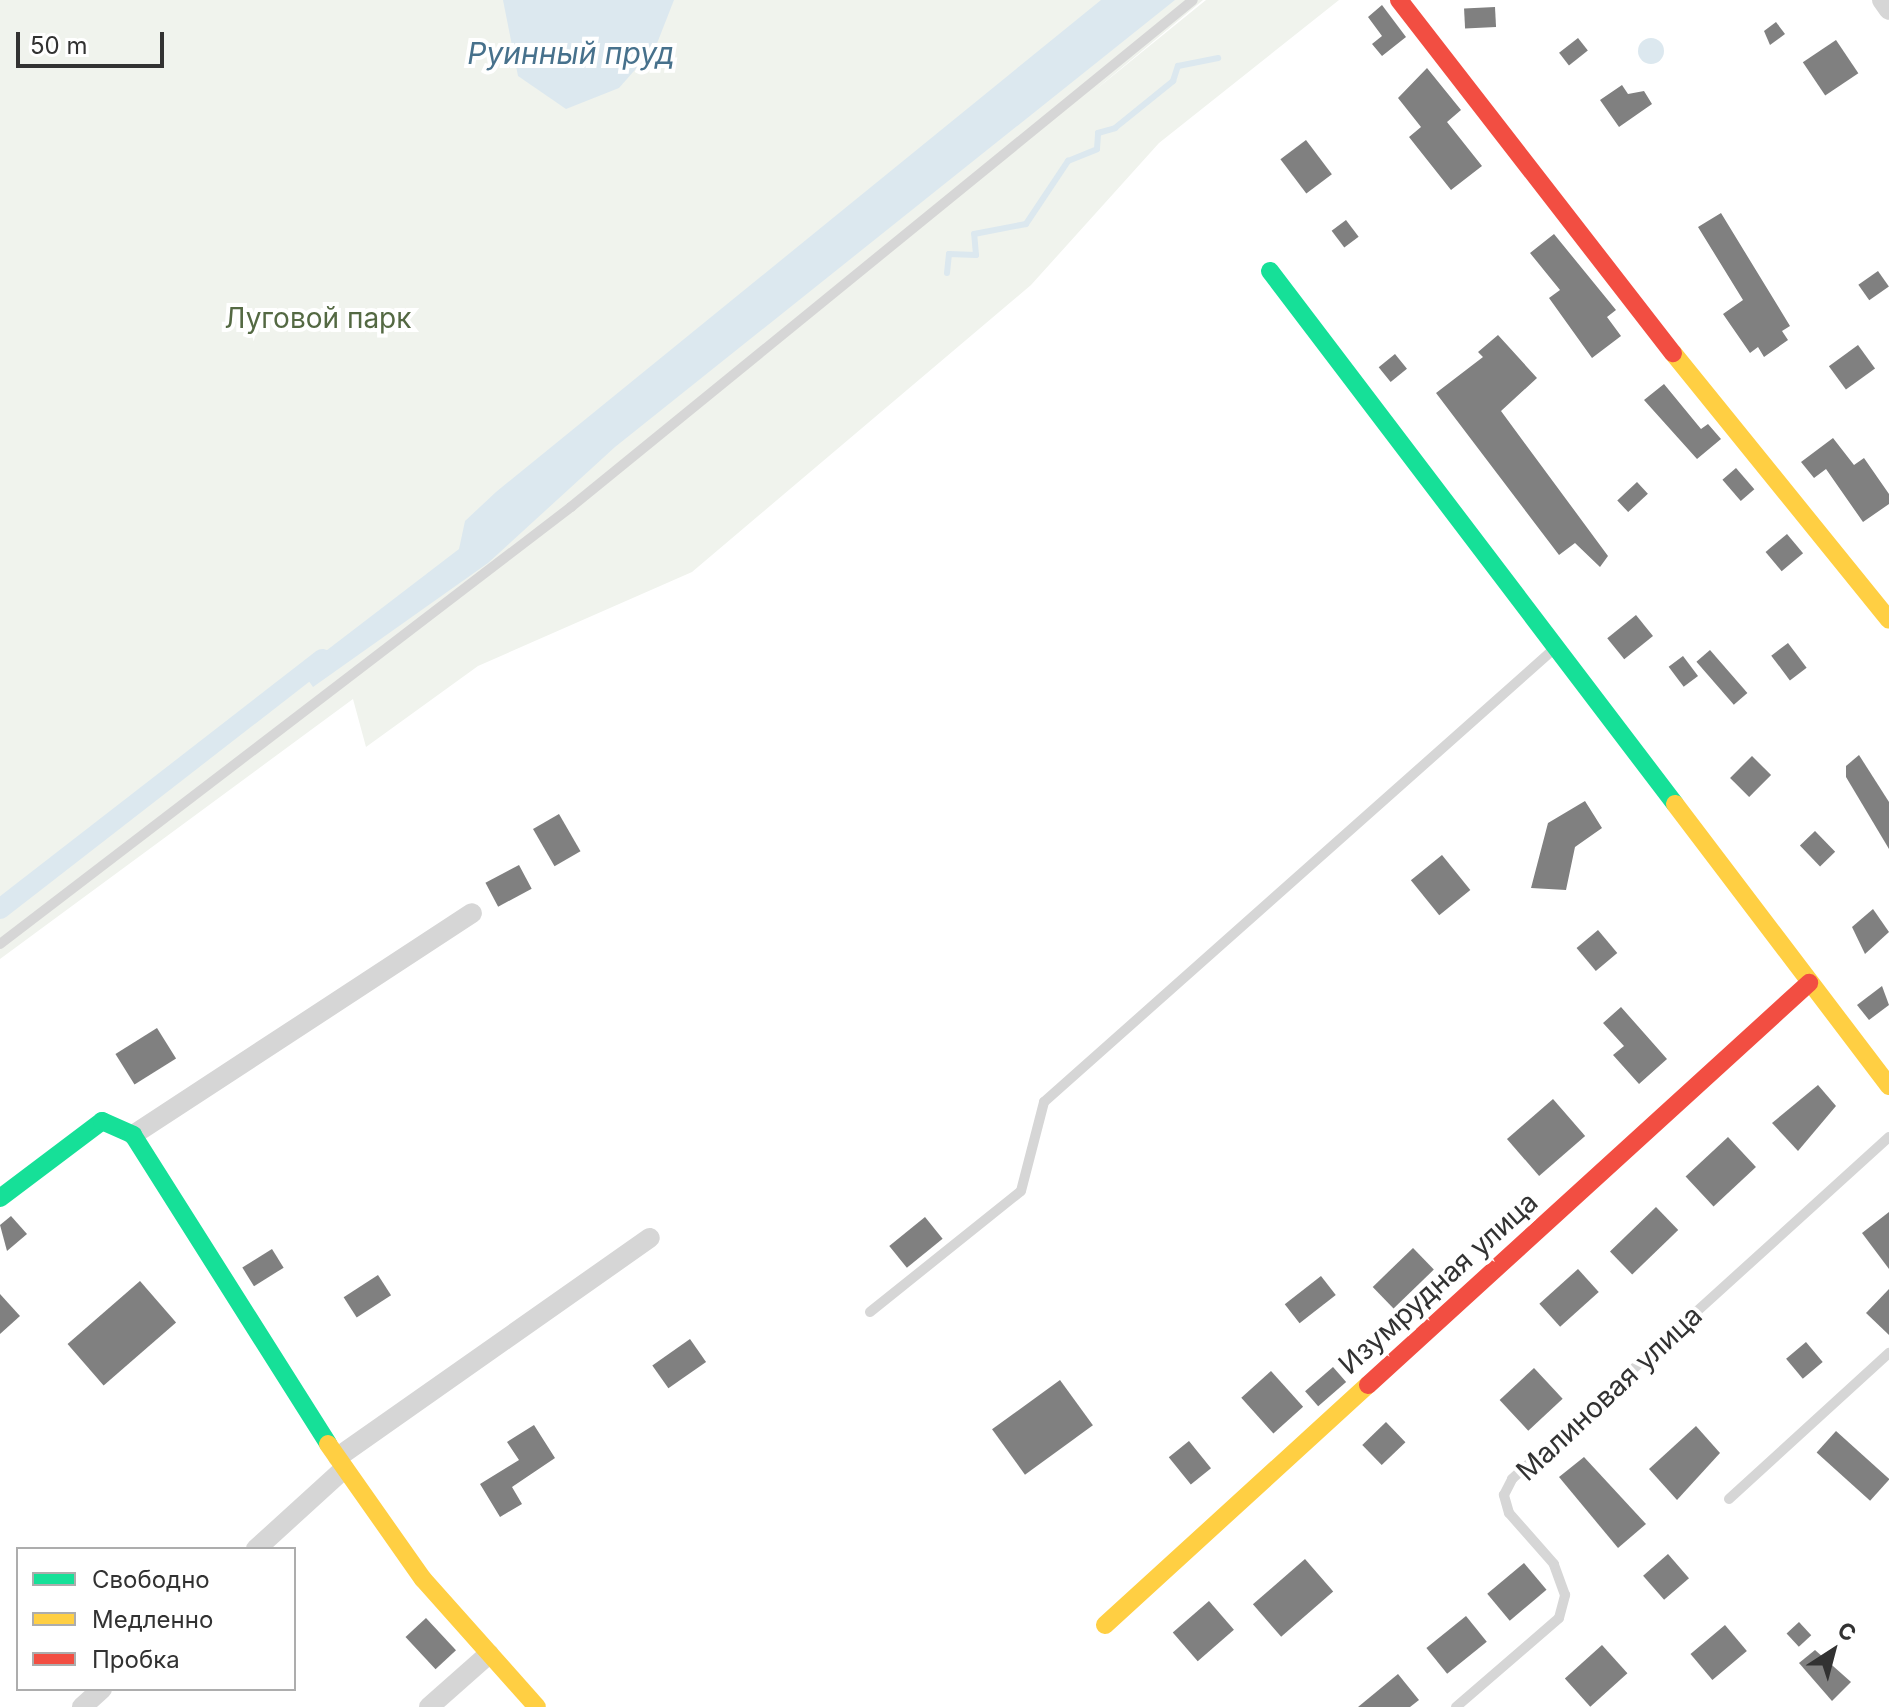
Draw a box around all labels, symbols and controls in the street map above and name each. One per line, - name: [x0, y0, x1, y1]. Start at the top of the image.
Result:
- scale bar: [20, 16, 168, 66]
- text: 50 m: [30, 31, 88, 60]
- water label: Руинный пруд: [467, 35, 675, 71]
- park label: Луговой парк: [225, 301, 411, 335]
- street label: Изумрудная улица: [1332, 1185, 1544, 1381]
- street label: Малиновая улица: [1509, 1298, 1709, 1488]
- legend: [16, 1547, 296, 1691]
- text: Свободно: [92, 1565, 210, 1594]
- text: Медленно: [92, 1605, 213, 1634]
- north arrow: [1793, 1611, 1873, 1691]
- text: С: [1833, 1616, 1861, 1647]
- text: Пробка: [92, 1645, 180, 1674]

